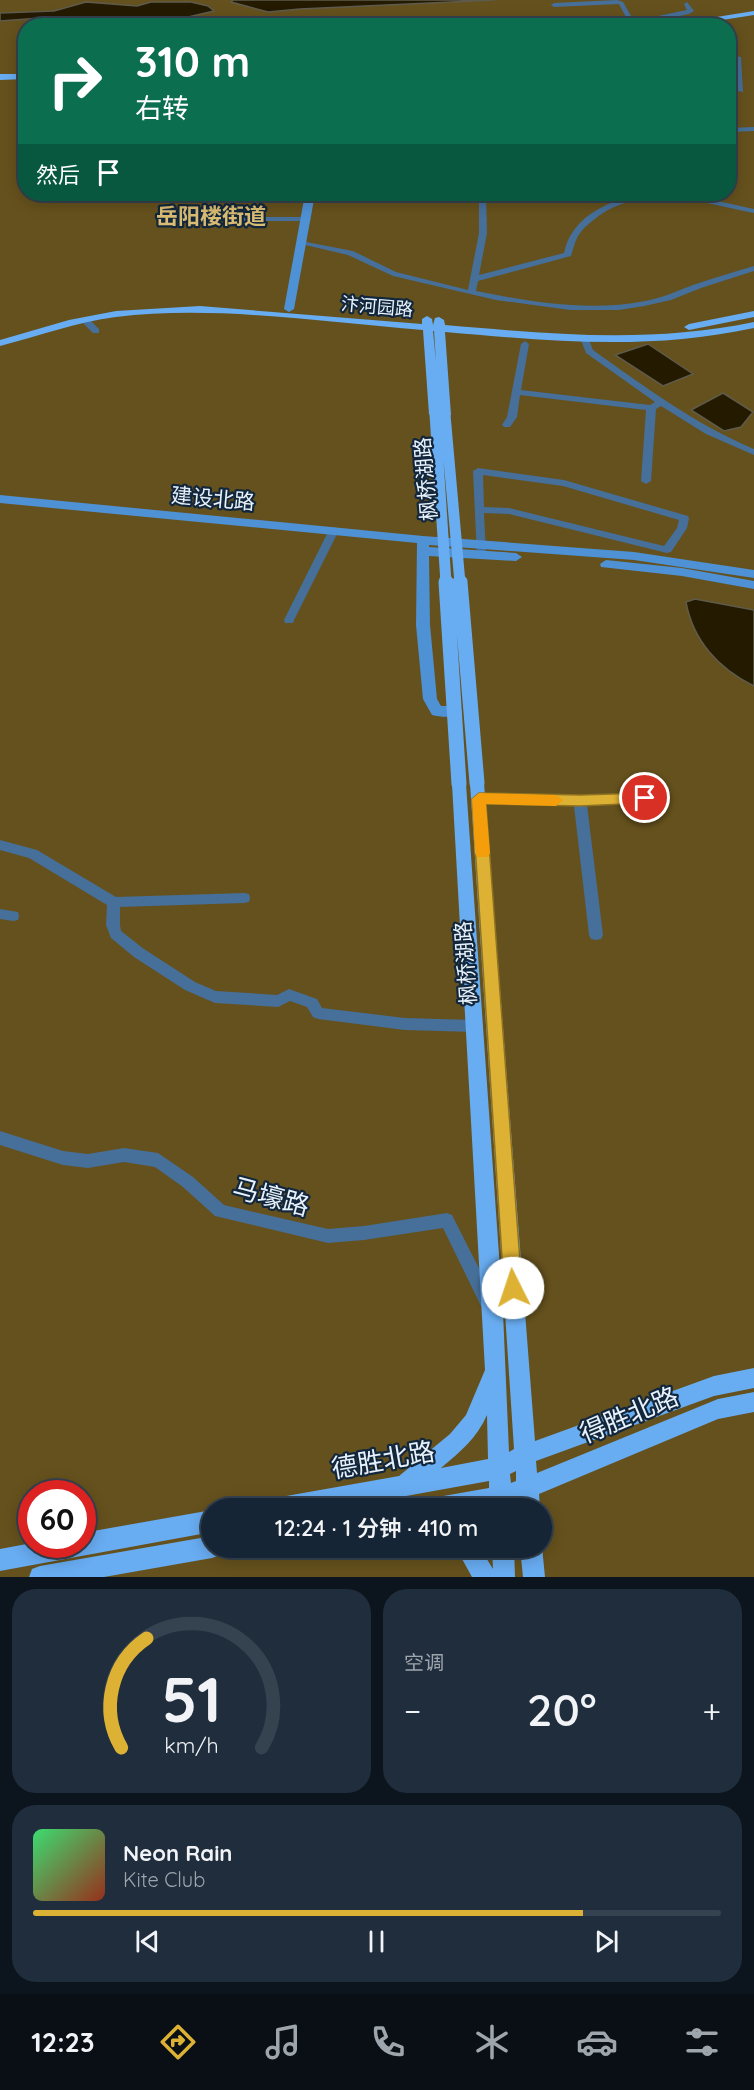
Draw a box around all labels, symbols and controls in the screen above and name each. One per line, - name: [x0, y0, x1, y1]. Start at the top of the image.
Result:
- text: 310 m: [135, 35, 250, 88]
- icon: right: [36, 42, 114, 120]
- text: 右转: [135, 91, 189, 125]
- icon: arrive: [92, 156, 125, 189]
- text: 然后: [36, 161, 80, 189]
- district label: 岳阳楼街道: [156, 202, 266, 230]
- street label: 汴河园路: [340, 292, 414, 321]
- street label: 枫桥湖路: [408, 436, 442, 522]
- street label: 建设北路: [170, 481, 256, 515]
- pin: [619, 772, 670, 823]
- icon: arrive: [628, 781, 661, 814]
- street label: 枫桥湖路: [449, 920, 481, 1006]
- street label: 马壕路: [229, 1170, 313, 1223]
- position arrow: [481, 1256, 545, 1320]
- street label: 得胜北路: [574, 1379, 683, 1450]
- street label: 德胜北路: [329, 1434, 437, 1485]
- speed limit sign: 60: [18, 1480, 96, 1558]
- text: 12:24 · 1 分钟 · 410 m: [275, 1514, 478, 1542]
- text: 空调: [404, 1650, 444, 1675]
- text: 51: [161, 1660, 222, 1738]
- text: 20°: [527, 1681, 597, 1737]
- text: −: [404, 1690, 421, 1731]
- text: +: [702, 1690, 721, 1731]
- text: km/h: [164, 1732, 219, 1758]
- text: Neon Rain: [123, 1839, 232, 1867]
- text: Kite Club: [123, 1867, 205, 1892]
- icon: previous: [131, 1925, 164, 1958]
- icon: pause: [360, 1925, 393, 1958]
- icon: next: [590, 1925, 623, 1958]
- icon: directions: [157, 2021, 199, 2063]
- icon: music: [262, 2021, 304, 2063]
- icon: phone: [367, 2021, 409, 2063]
- icon: climate: [471, 2021, 513, 2063]
- icon: car: [576, 2021, 618, 2063]
- icon: filters: [681, 2021, 723, 2063]
- text: 12:23: [31, 2025, 94, 2059]

